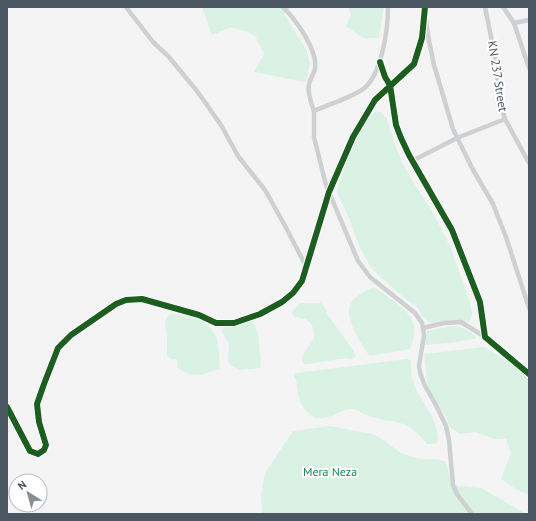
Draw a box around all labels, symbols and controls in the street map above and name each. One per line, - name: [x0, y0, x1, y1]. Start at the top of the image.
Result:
- street label: KN 237 Street: [485, 40, 511, 112]
- park label: Mera Neza: [303, 464, 357, 479]
- north arrow: [8, 473, 48, 513]
- text: N: [15, 477, 29, 493]

